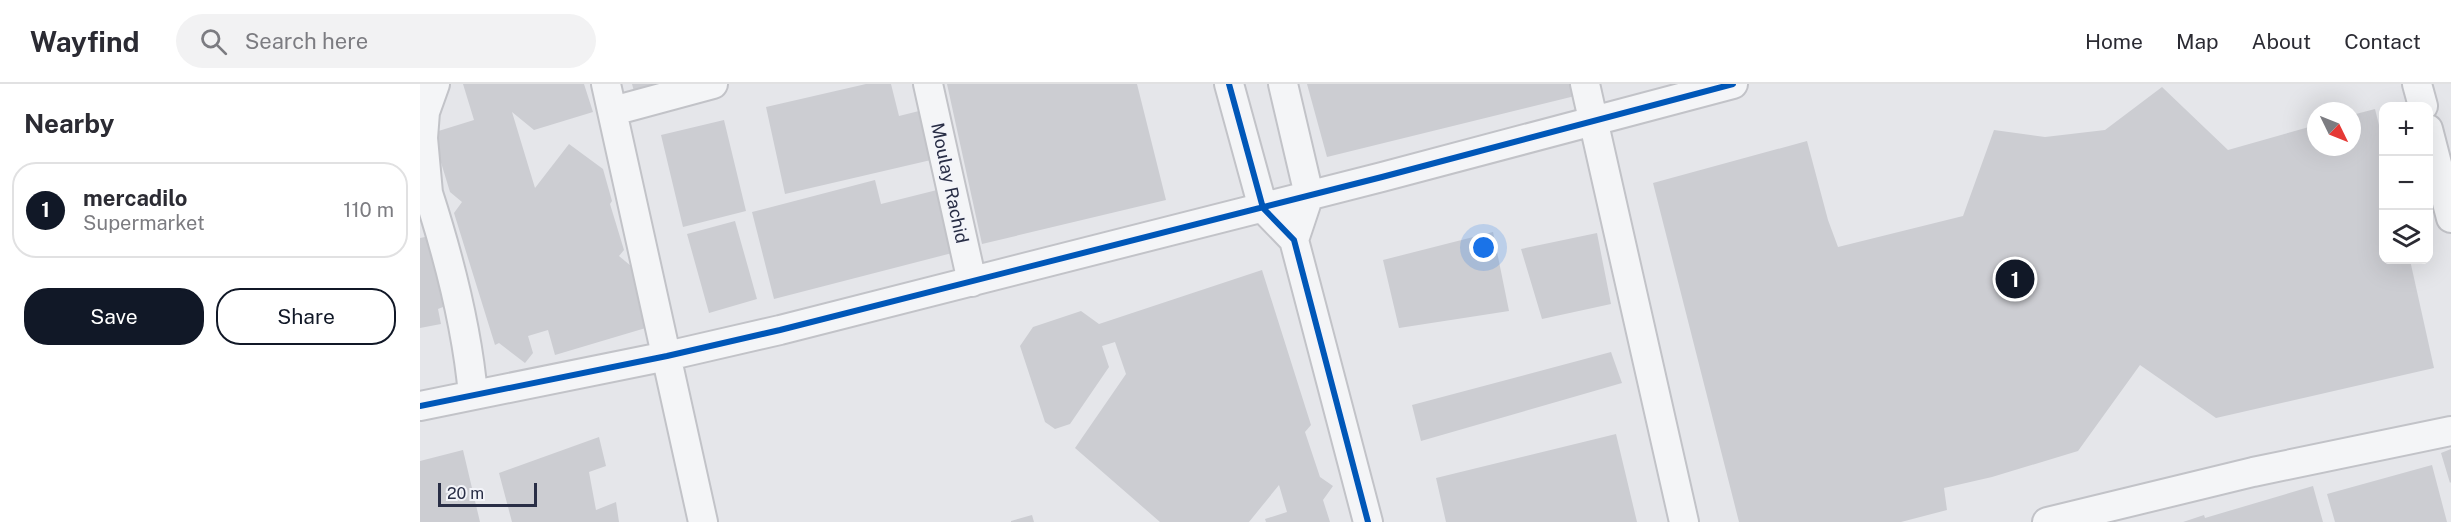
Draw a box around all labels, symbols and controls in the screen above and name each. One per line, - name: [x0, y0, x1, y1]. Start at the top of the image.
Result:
- search box: [176, 14, 596, 68]
- text: Wayfind: [30, 25, 140, 58]
- icon: search: [197, 25, 230, 58]
- text: Search here: [245, 28, 368, 54]
- text: Home: [2085, 29, 2143, 54]
- text: Map: [2176, 29, 2219, 54]
- text: About: [2252, 29, 2311, 54]
- text: Contact: [2344, 29, 2421, 54]
- north arrow: [2307, 102, 2361, 156]
- map controls: [2379, 102, 2433, 264]
- button: +: [2379, 102, 2433, 156]
- text: Nearby: [24, 108, 114, 139]
- street label: Moulay Rachid: [927, 121, 973, 245]
- button: −: [2379, 156, 2433, 210]
- text: mercadilo: [83, 185, 187, 211]
- text: 1: [41, 198, 50, 222]
- text: 110 m: [343, 198, 394, 222]
- button: layers: [2379, 210, 2433, 264]
- text: Supermarket: [83, 211, 205, 235]
- your location: [1469, 233, 1498, 262]
- pin: 1: [1996, 256, 2034, 302]
- button: Save: [24, 288, 204, 345]
- button: Share: [216, 288, 396, 345]
- scale bar: [438, 480, 537, 508]
- text: 20 m: [447, 484, 484, 503]

